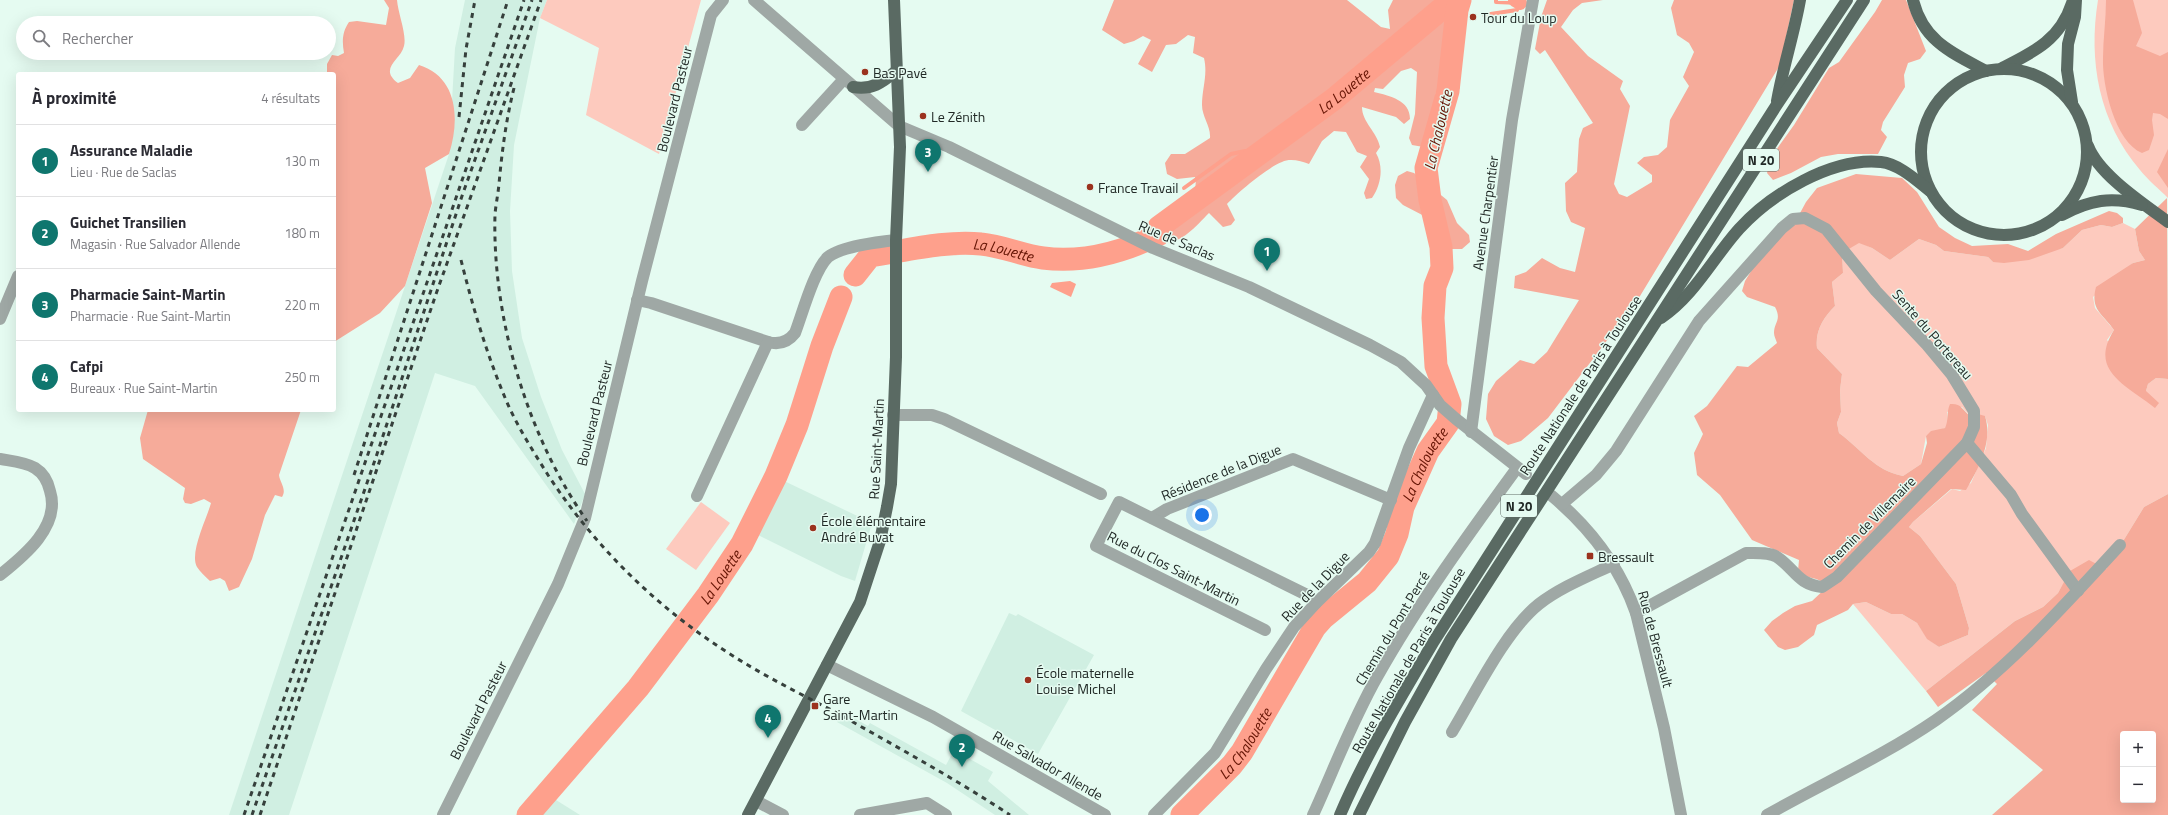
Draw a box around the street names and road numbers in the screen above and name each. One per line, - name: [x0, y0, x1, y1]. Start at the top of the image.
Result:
- street label: Boulevard Pasteur: [651, 44, 697, 154]
- road number: N 20: [1743, 149, 1779, 171]
- street label: Avenue Charpentier: [1467, 154, 1503, 272]
- street label: Rue de Saclas: [1136, 214, 1218, 266]
- street label: Sente du Portereau: [1888, 284, 1978, 384]
- street label: Route Nationale de Paris à Toulouse: [1514, 291, 1646, 479]
- street label: Boulevard Pasteur: [571, 358, 617, 468]
- street label: Rue Saint-Martin: [863, 398, 889, 500]
- street label: Résidence de la Digue: [1158, 438, 1284, 506]
- street label: Chemin de Villemaire: [1818, 471, 1920, 573]
- road number: N 20: [1501, 495, 1537, 517]
- street label: Rue du Clos Saint-Martin: [1104, 525, 1244, 611]
- street label: Rue de la Digue: [1276, 546, 1354, 626]
- street label: Route Nationale de Paris à Toulouse: [1346, 563, 1470, 757]
- street label: Chemin du Pont Percé: [1350, 567, 1434, 689]
- street label: Rue de Bressault: [1633, 588, 1679, 690]
- street label: Boulevard Pasteur: [444, 657, 512, 763]
- street label: Rue Salvador Allende: [989, 725, 1107, 805]

